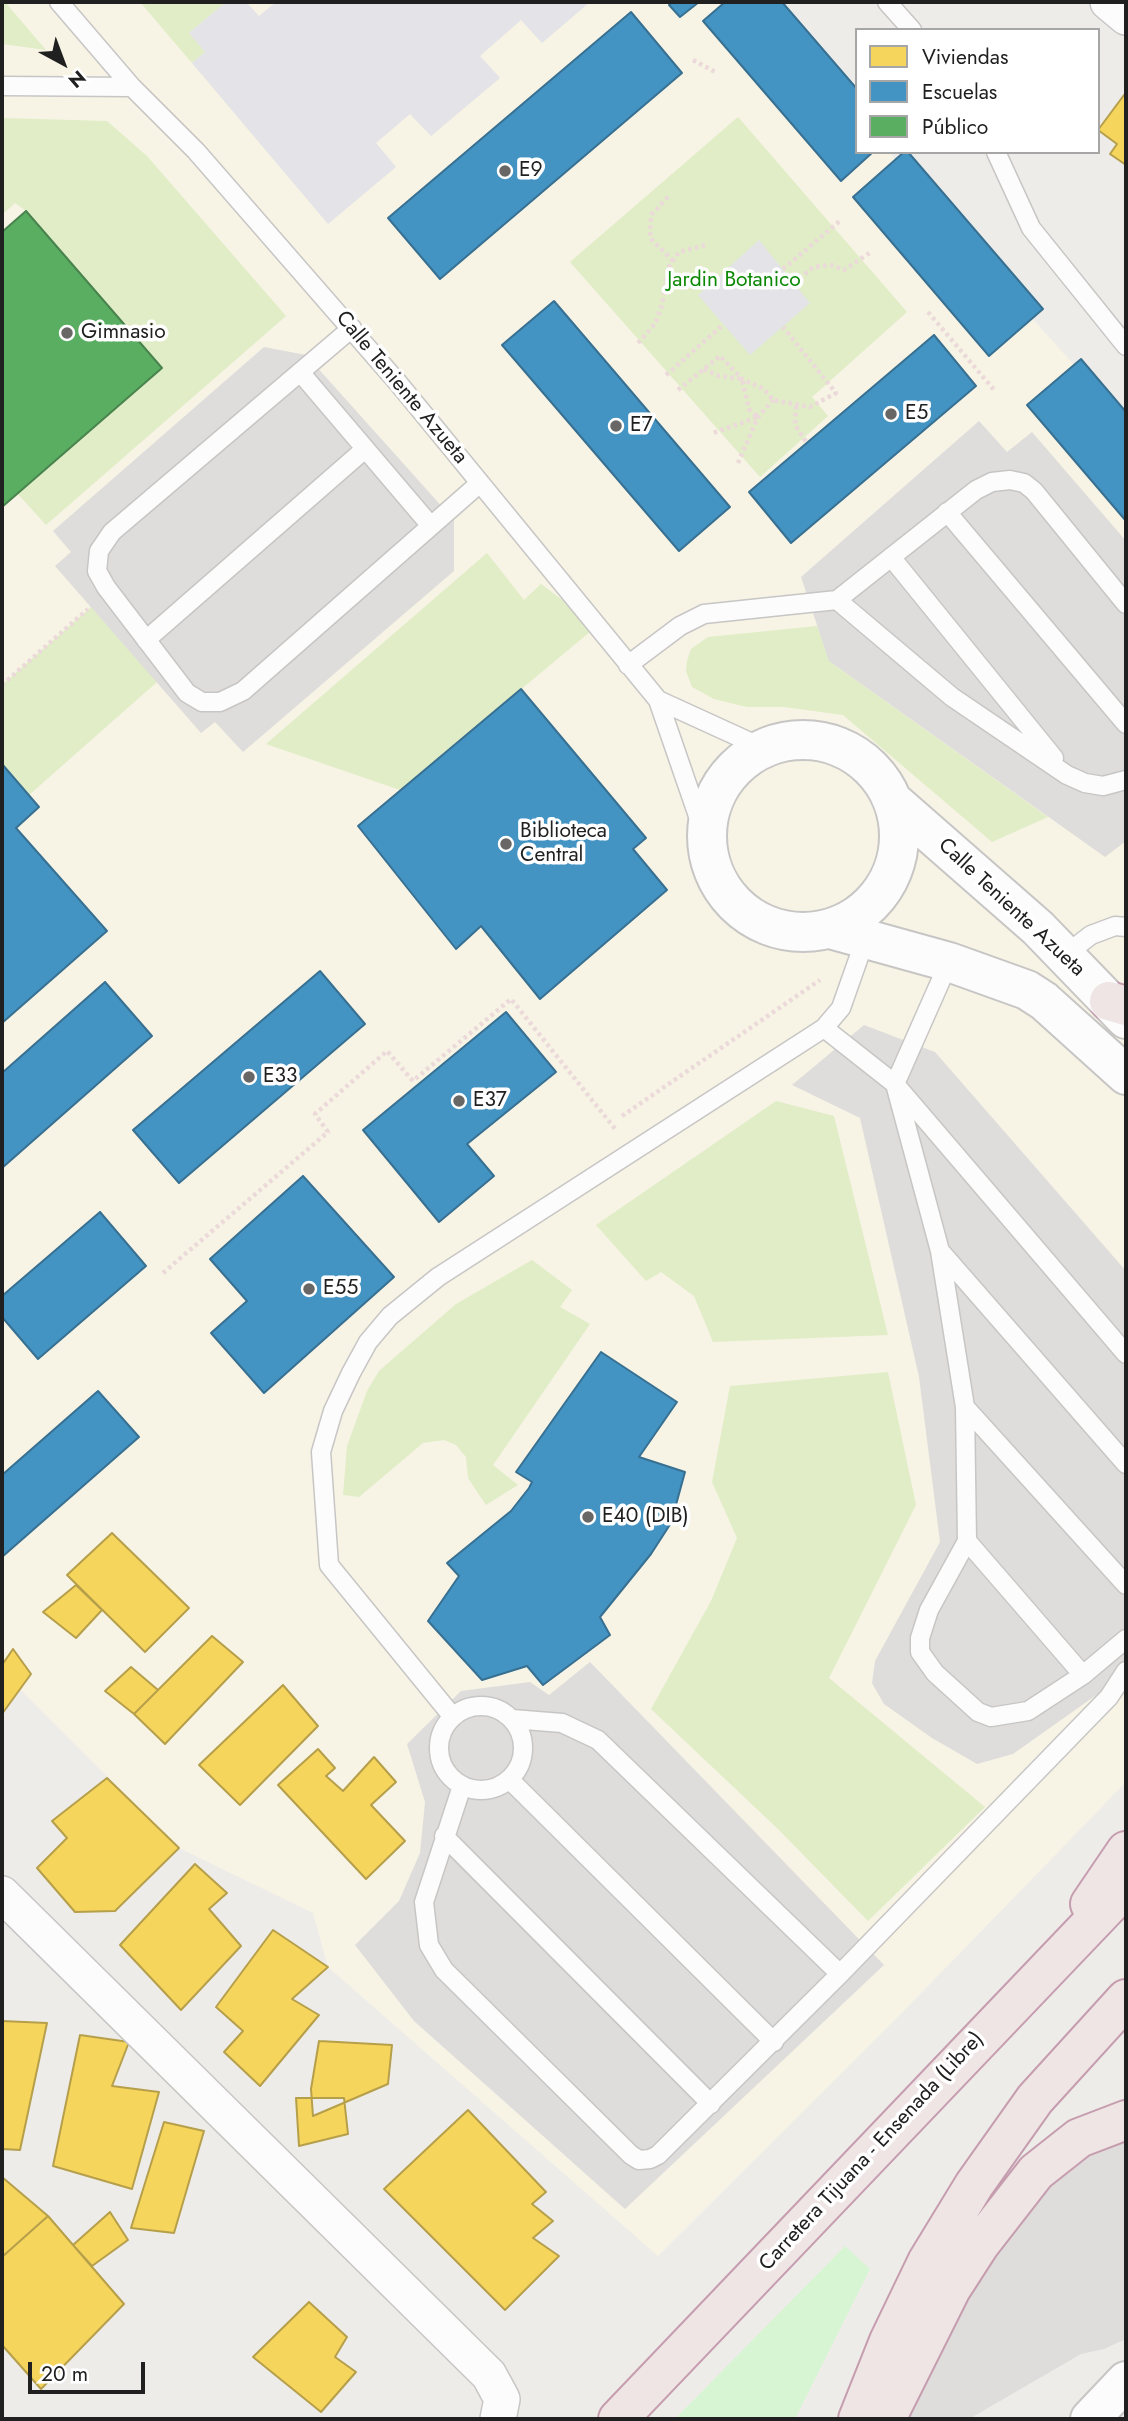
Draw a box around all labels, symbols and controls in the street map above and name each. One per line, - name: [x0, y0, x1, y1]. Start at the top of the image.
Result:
- north arrow: [28, 28, 98, 98]
- legend: [855, 28, 1100, 154]
- text: Viviendas: [922, 42, 1008, 72]
- text: N: [63, 64, 92, 94]
- text: Escuelas: [922, 77, 997, 107]
- text: Público: [922, 112, 988, 142]
- place label: E9: [519, 158, 543, 184]
- marker: E9: [497, 163, 513, 179]
- park label: Jardin Botanico: [667, 268, 801, 294]
- street label: Calle Teniente Azueta: [330, 307, 472, 469]
- place label: Gimnasio: [81, 320, 166, 346]
- marker: Gimnasio: [59, 325, 75, 341]
- place label: E5: [905, 401, 928, 427]
- marker: E5: [883, 406, 899, 422]
- place label: E7: [630, 413, 653, 439]
- marker: E7: [608, 418, 624, 434]
- place label: Biblioteca Central: [520, 819, 607, 869]
- street label: Calle Teniente Azueta: [932, 833, 1090, 983]
- marker: Biblioteca Central: [498, 836, 514, 852]
- place label: E33: [263, 1064, 297, 1090]
- marker: E33: [241, 1069, 257, 1085]
- place label: E37: [473, 1088, 507, 1114]
- marker: E37: [451, 1093, 467, 1109]
- place label: E55: [323, 1276, 358, 1302]
- marker: E55: [301, 1281, 317, 1297]
- place label: E40 (DIB): [602, 1504, 689, 1530]
- marker: E40 (DIB): [580, 1509, 596, 1525]
- street label: Carretera Tijuana - Ensenada (Libre): [755, 2027, 989, 2277]
- scale bar: [32, 2348, 149, 2392]
- text: 20 m: [41, 2359, 88, 2389]

